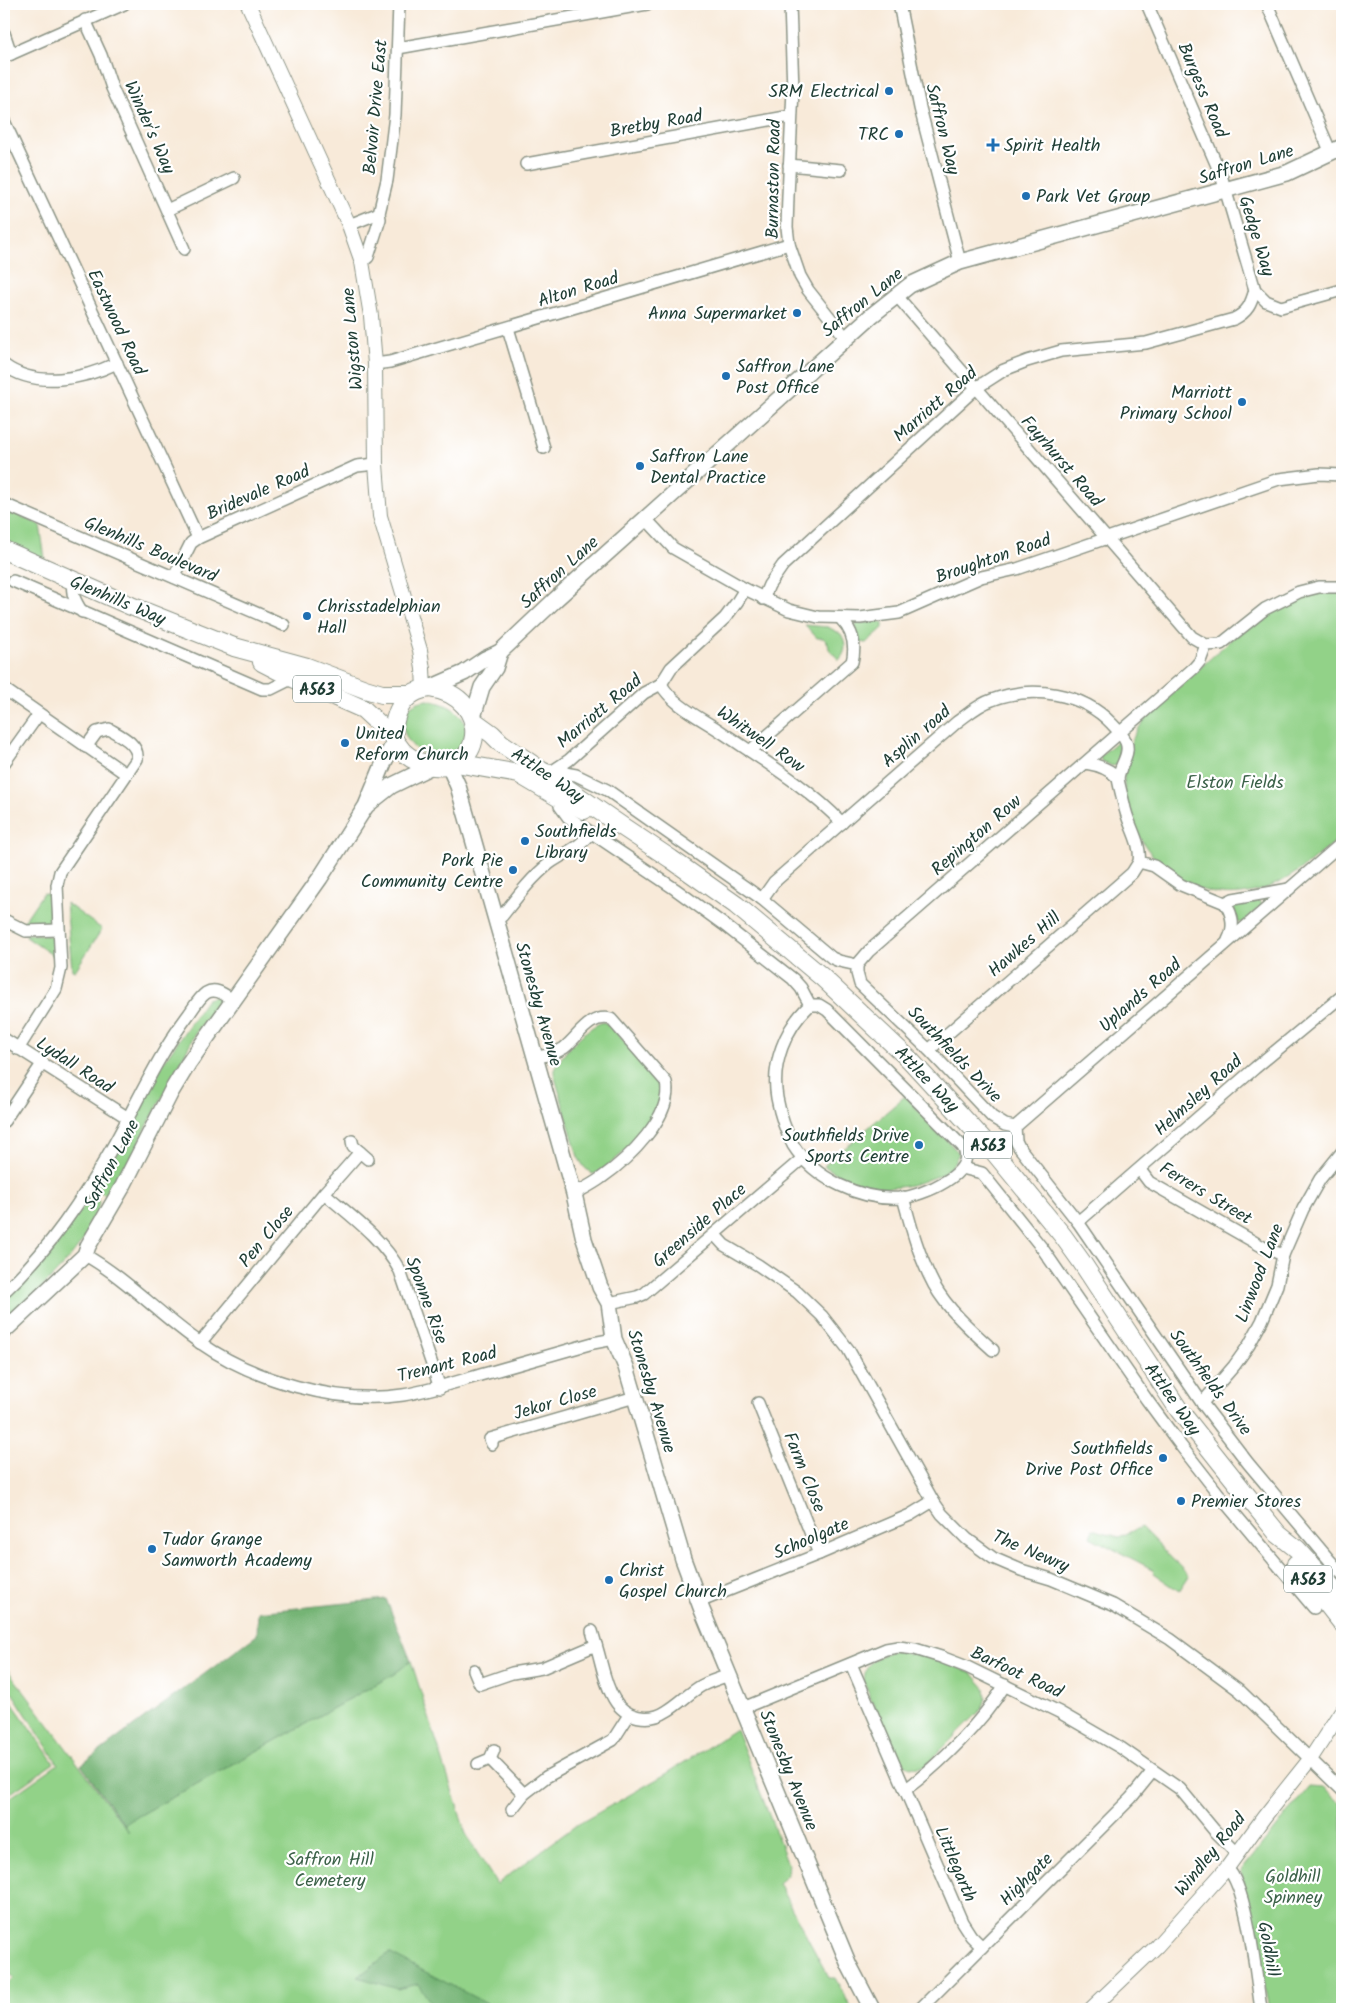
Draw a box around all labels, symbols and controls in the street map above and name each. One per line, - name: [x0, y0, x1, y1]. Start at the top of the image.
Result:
- street label: Belvoir Drive East: [356, 37, 397, 176]
- street label: Burgess Road: [1168, 38, 1235, 144]
- street label: Winder's Way: [115, 76, 182, 179]
- place label: SRM Electrical: [768, 78, 880, 107]
- street label: Saffron Way: [916, 81, 967, 179]
- marker: SRM Electrical: [883, 85, 895, 97]
- street label: Bretby Road: [608, 102, 706, 147]
- street label: Burnaston Road: [759, 118, 790, 239]
- place label: TRC: [858, 121, 889, 150]
- marker: TRC: [893, 128, 905, 140]
- place label: Spirit Health: [1004, 132, 1101, 161]
- street label: Saffron Lane: [1195, 137, 1298, 194]
- marker: Spirit Health: [986, 138, 1000, 152]
- place label: Park Vet Group: [1036, 183, 1150, 212]
- marker: Park Vet Group: [1020, 190, 1032, 202]
- street label: Gedge Way: [1230, 193, 1282, 281]
- street label: Saffron Lane: [816, 261, 910, 345]
- street label: Alton Road: [534, 264, 624, 316]
- street label: Eastwood Road: [78, 265, 153, 381]
- street label: Wigston Lane: [335, 287, 372, 391]
- place label: Anna Supermarket: [648, 300, 788, 329]
- marker: Anna Supermarket: [791, 307, 803, 319]
- place label: Saffron Lane Post Office: [736, 353, 834, 403]
- street label: Marriott Road: [887, 359, 986, 450]
- marker: Saffron Lane Post Office: [720, 370, 732, 382]
- place label: Marriott Primary School: [1120, 379, 1233, 429]
- marker: Marriott Primary School: [1236, 396, 1248, 408]
- street label: Fayrhurst Road: [1012, 409, 1110, 515]
- place label: Saffron Lane Dental Practice: [650, 443, 766, 493]
- street label: Bridevale Road: [202, 457, 316, 529]
- marker: Saffron Lane Dental Practice: [634, 460, 646, 472]
- street label: Glenhills Boulevard: [79, 509, 223, 592]
- street label: Broughton Road: [932, 526, 1056, 593]
- street label: Saffron Lane: [514, 529, 606, 617]
- street label: Glenhills Way: [65, 568, 170, 635]
- place label: Chrisstadelphian Hall: [317, 593, 440, 643]
- marker: Chrisstadelphian Hall: [301, 610, 313, 622]
- street label: Marriott Road: [551, 667, 650, 757]
- road number: A563: [293, 676, 341, 702]
- street label: Asplin road: [876, 698, 959, 776]
- street label: Whitwell Row: [710, 699, 811, 782]
- place label: United Reform Church: [355, 720, 469, 770]
- marker: United Reform Church: [339, 737, 351, 749]
- street label: Attlee Way: [504, 741, 590, 812]
- park label: Elston Fields: [1186, 769, 1284, 798]
- street label: Repington Row: [925, 788, 1030, 884]
- place label: Southfields Library: [535, 818, 617, 868]
- marker: Southfields Library: [519, 835, 531, 847]
- place label: Pork Pie Community Centre: [361, 847, 503, 897]
- marker: Pork Pie Community Centre: [507, 864, 519, 876]
- street label: Hawkes Hill: [982, 905, 1069, 985]
- street label: Stonesby Avenue: [506, 939, 569, 1070]
- street label: Uplands Road: [1093, 951, 1190, 1040]
- street label: Southfields Drive: [900, 999, 1008, 1111]
- street label: Lydall Road: [29, 1030, 120, 1103]
- street label: Attlee Way: [886, 1040, 966, 1121]
- street label: Helmsley Road: [1148, 1048, 1251, 1144]
- street label: Saffron Lane: [76, 1114, 148, 1215]
- place label: Southfields Drive Sports Centre: [783, 1122, 909, 1172]
- road number: A563: [964, 1132, 1012, 1158]
- marker: Southfields Drive Sports Centre: [913, 1139, 925, 1151]
- street label: Ferrers Street: [1153, 1155, 1258, 1234]
- street label: Greenside Place: [646, 1177, 754, 1276]
- street label: Pen Close: [232, 1199, 302, 1275]
- street label: Linwood Lane: [1228, 1220, 1293, 1327]
- street label: Sponne Rise: [396, 1253, 455, 1348]
- street label: Southfields Drive: [1161, 1323, 1259, 1443]
- street label: Stonesby Avenue: [618, 1326, 683, 1457]
- street label: Trenant Road: [395, 1339, 501, 1392]
- street label: Attlee Way: [1136, 1357, 1208, 1443]
- street label: Jekor Close: [510, 1378, 600, 1429]
- street label: Farm Close: [774, 1428, 833, 1517]
- place label: Southfields Drive Post Office: [1025, 1435, 1153, 1485]
- marker: Southfields Drive Post Office: [1157, 1452, 1169, 1464]
- place label: Premier Stores: [1191, 1488, 1301, 1517]
- marker: Premier Stores: [1175, 1495, 1187, 1507]
- street label: Schoolgate: [769, 1510, 854, 1568]
- street label: The Newry: [987, 1523, 1074, 1582]
- place label: Tudor Grange Samworth Academy: [162, 1526, 312, 1576]
- marker: Tudor Grange Samworth Academy: [146, 1543, 158, 1555]
- place label: Christ Gospel Church: [619, 1557, 727, 1607]
- road number: A563: [1284, 1566, 1332, 1592]
- marker: Christ Gospel Church: [603, 1574, 615, 1586]
- street label: Barfoot Road: [965, 1639, 1068, 1708]
- street label: Stonesby Avenue: [750, 1706, 825, 1835]
- street label: Windley Road: [1168, 1806, 1255, 1903]
- street label: Littlegarth: [926, 1822, 984, 1907]
- park label: Saffron Hill Cemetery: [286, 1846, 374, 1896]
- street label: Highgate: [993, 1846, 1061, 1914]
- park label: Goldhill Spinney: [1264, 1863, 1323, 1913]
- street label: Goldhill: [1248, 1920, 1287, 1980]

